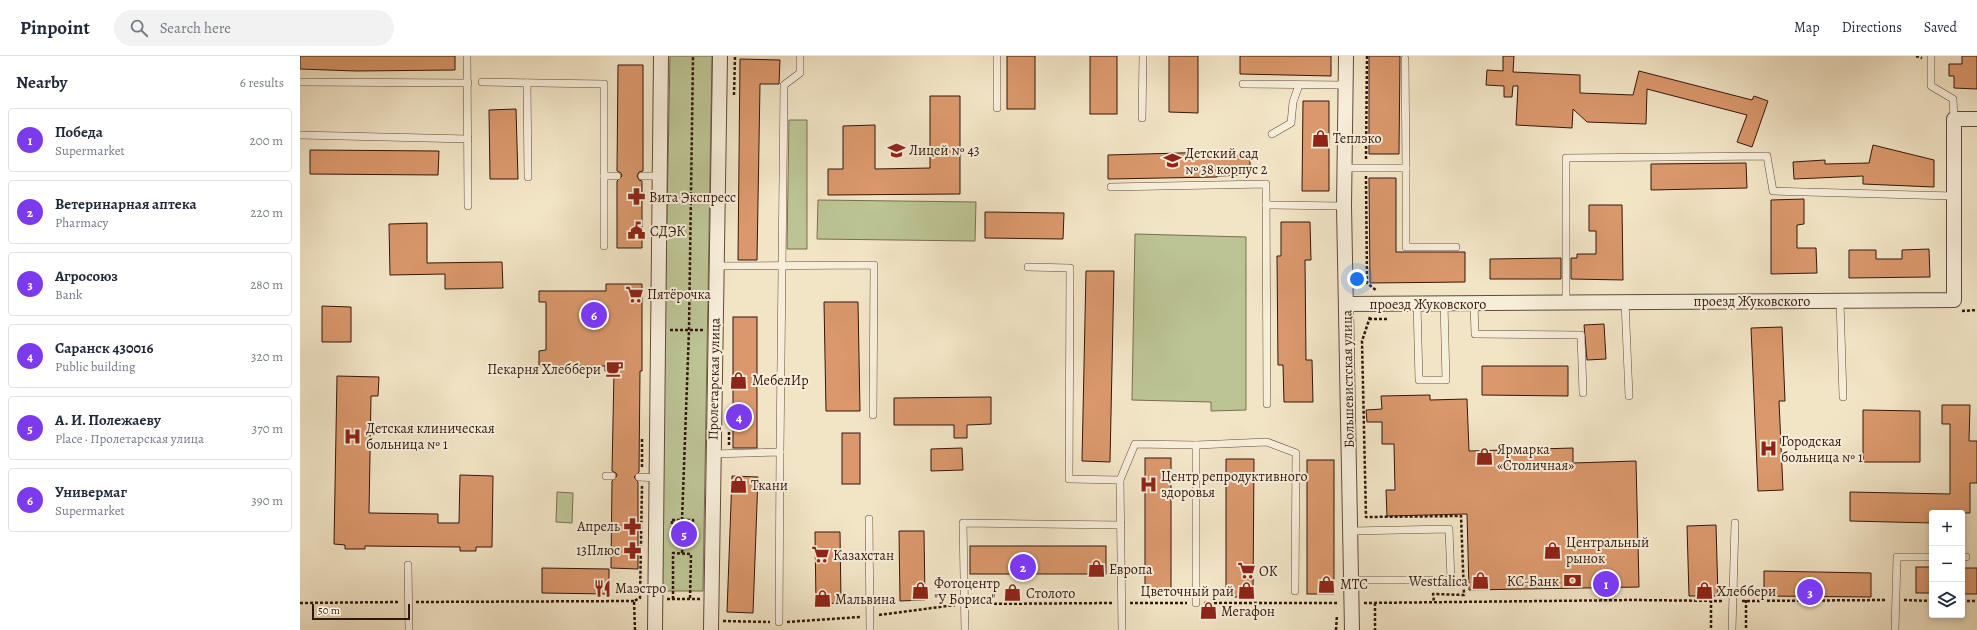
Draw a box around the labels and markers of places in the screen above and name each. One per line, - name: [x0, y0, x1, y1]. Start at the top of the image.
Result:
- shop icon: Теплэко: [1310, 128, 1330, 148]
- place label: Теплэко: [1333, 129, 1382, 148]
- school or university icon: Лицей № 43: [886, 140, 906, 160]
- place label: Лицей № 43: [909, 141, 980, 160]
- place label: Детский сад № 38 корпус 2: [1185, 144, 1268, 179]
- school or university icon: Детский сад № 38 корпус 2: [1162, 151, 1182, 171]
- pharmacy icon: Вита Экспресс: [626, 187, 646, 207]
- place label: Вита Экспресс: [649, 188, 736, 207]
- public building icon: СДЭК: [627, 221, 647, 241]
- place label: СДЭК: [650, 222, 685, 241]
- supermarket icon: Пятёрочка: [624, 284, 644, 304]
- place label: Пятёрочка: [647, 285, 711, 304]
- pin: 6: [581, 300, 607, 330]
- cafe icon: Пекарня Хлеббери: [604, 359, 624, 379]
- place label: Пекарня Хлеббери: [487, 360, 601, 379]
- shop icon: МебелИр: [729, 370, 749, 390]
- place label: МебелИр: [752, 371, 809, 390]
- pin: 4: [726, 402, 752, 432]
- place label: Детская клиническая больница № 1: [366, 419, 495, 454]
- hospital icon: Детская клиническая больница № 1: [343, 426, 363, 446]
- place label: Городская больница № 1: [1781, 432, 1863, 467]
- hospital icon: Городская больница № 1: [1758, 439, 1778, 459]
- place label: Ярмарка «Столичная»: [1497, 440, 1574, 475]
- shop icon: Ярмарка «Столичная»: [1474, 447, 1494, 467]
- place label: Центр репродуктивного здоровья: [1161, 467, 1308, 502]
- hospital icon: Центр репродуктивного здоровья: [1138, 474, 1158, 494]
- shop icon: Ткани: [728, 475, 748, 495]
- place label: Ткани: [751, 476, 788, 495]
- pharmacy icon: Апрель: [623, 516, 643, 536]
- place label: Апрель: [576, 517, 620, 536]
- pin: 5: [671, 519, 697, 549]
- place label: Центральный рынок: [1566, 533, 1649, 568]
- pharmacy icon: 13Плюс: [623, 540, 643, 560]
- shop icon: Центральный рынок: [1543, 540, 1563, 560]
- place label: 13Плюс: [576, 541, 620, 560]
- supermarket icon: Казахстан: [810, 545, 830, 565]
- place label: Казахстан: [833, 546, 894, 565]
- pin: 2: [1010, 552, 1036, 582]
- shop icon: Европа: [1086, 559, 1106, 579]
- place label: Европа: [1109, 560, 1153, 579]
- supermarket icon: OK: [1236, 561, 1256, 581]
- place label: OK: [1259, 562, 1278, 581]
- pin: 1: [1593, 569, 1619, 599]
- shop icon: Westfalica: [1471, 571, 1491, 591]
- bank icon: КС-Банк: [1562, 571, 1582, 591]
- place label: Westfalica: [1408, 572, 1468, 591]
- place label: КС-Банк: [1507, 572, 1559, 591]
- place label: Фотоцентр "У Бориса": [934, 574, 1000, 609]
- shop icon: МТС: [1317, 574, 1337, 594]
- place label: МТС: [1340, 575, 1368, 594]
- pin: 3: [1797, 577, 1823, 607]
- restaurant icon: Маэстро: [592, 578, 612, 598]
- place label: Маэстро: [615, 579, 666, 598]
- shop icon: Фотоцентр "У Бориса": [911, 581, 931, 601]
- shop icon: Цветочный рай: [1237, 581, 1257, 601]
- shop icon: Хлеббери: [1694, 581, 1714, 601]
- place label: Цветочный рай: [1141, 582, 1234, 601]
- place label: Хлеббери: [1717, 582, 1776, 601]
- shop icon: Столото: [1003, 583, 1023, 603]
- place label: Столото: [1026, 584, 1075, 603]
- shop icon: Мальвина: [812, 589, 832, 609]
- place label: Мальвина: [835, 590, 896, 609]
- shop icon: Мегафон: [1198, 601, 1218, 621]
- place label: Мегафон: [1221, 602, 1275, 621]

